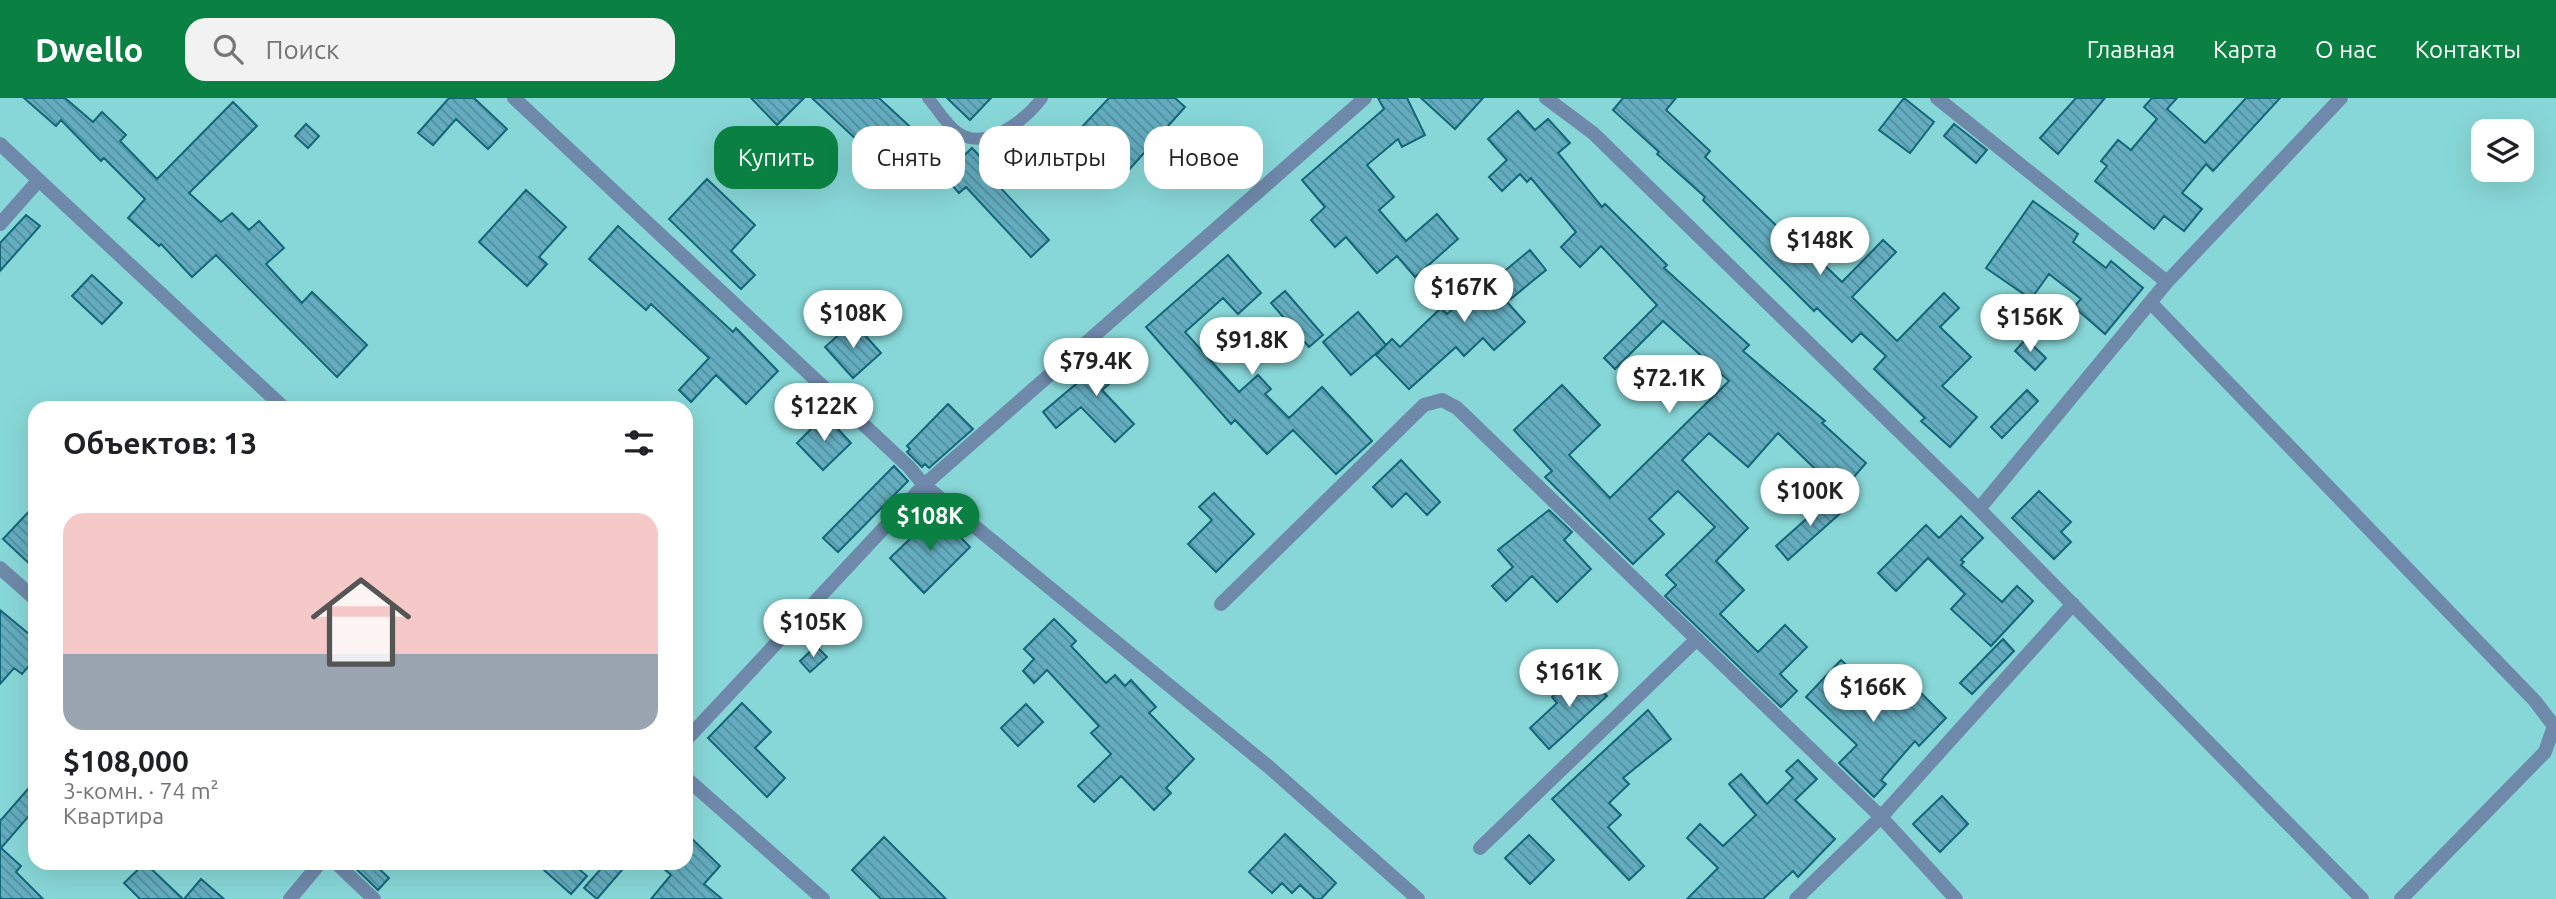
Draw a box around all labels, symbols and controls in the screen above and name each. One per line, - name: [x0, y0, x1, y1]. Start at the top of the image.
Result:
- search box: [185, 18, 675, 81]
- icon: search: [209, 30, 247, 68]
- text: Dwello: [35, 31, 143, 68]
- text: Поиск: [265, 35, 339, 64]
- text: Главная: [2087, 36, 2175, 63]
- text: Карта: [2213, 36, 2277, 63]
- text: О нас: [2315, 36, 2377, 63]
- text: Контакты: [2415, 36, 2521, 63]
- map controls: [2471, 119, 2534, 182]
- button: layers: [2471, 119, 2534, 182]
- chip: Купить: [714, 126, 838, 189]
- chip: Снять: [852, 126, 965, 189]
- chip: Фильтры: [979, 126, 1130, 189]
- chip: Новое: [1144, 126, 1263, 189]
- pin: $148K: [1771, 218, 1869, 277]
- text: $148K: [1786, 227, 1854, 252]
- pin: $167K: [1415, 264, 1513, 324]
- text: $167K: [1430, 274, 1498, 299]
- pin: $108K: [804, 290, 902, 350]
- pin: $156K: [1981, 294, 2079, 354]
- text: $108K: [819, 300, 887, 325]
- text: $156K: [1996, 304, 2064, 329]
- pin: $91.8K: [1195, 317, 1309, 377]
- text: $91.8K: [1216, 327, 1288, 352]
- pin: $79.4K: [1039, 338, 1153, 398]
- text: $79.4K: [1060, 348, 1132, 373]
- pin: $72.1K: [1612, 356, 1726, 415]
- text: $72.1K: [1633, 365, 1705, 390]
- pin: $122K: [775, 384, 873, 443]
- text: $122K: [790, 393, 858, 418]
- icon: filters: [620, 424, 658, 462]
- text: Объектов: 13: [63, 426, 257, 460]
- pin: $100K: [1761, 468, 1859, 528]
- text: $100K: [1776, 478, 1844, 503]
- pin: $108K: [881, 494, 979, 553]
- text: $108K: [896, 503, 964, 528]
- icon: home: [298, 559, 424, 685]
- pin: $105K: [764, 600, 862, 659]
- text: $105K: [779, 609, 847, 634]
- pin: $161K: [1520, 650, 1618, 709]
- text: $161K: [1535, 659, 1603, 684]
- pin: $166K: [1824, 664, 1922, 724]
- text: $166K: [1839, 674, 1907, 699]
- text: $108,000: [63, 744, 189, 778]
- text: 3-комн. · 74 m²: [63, 778, 219, 803]
- text: Квартира: [63, 803, 164, 828]

